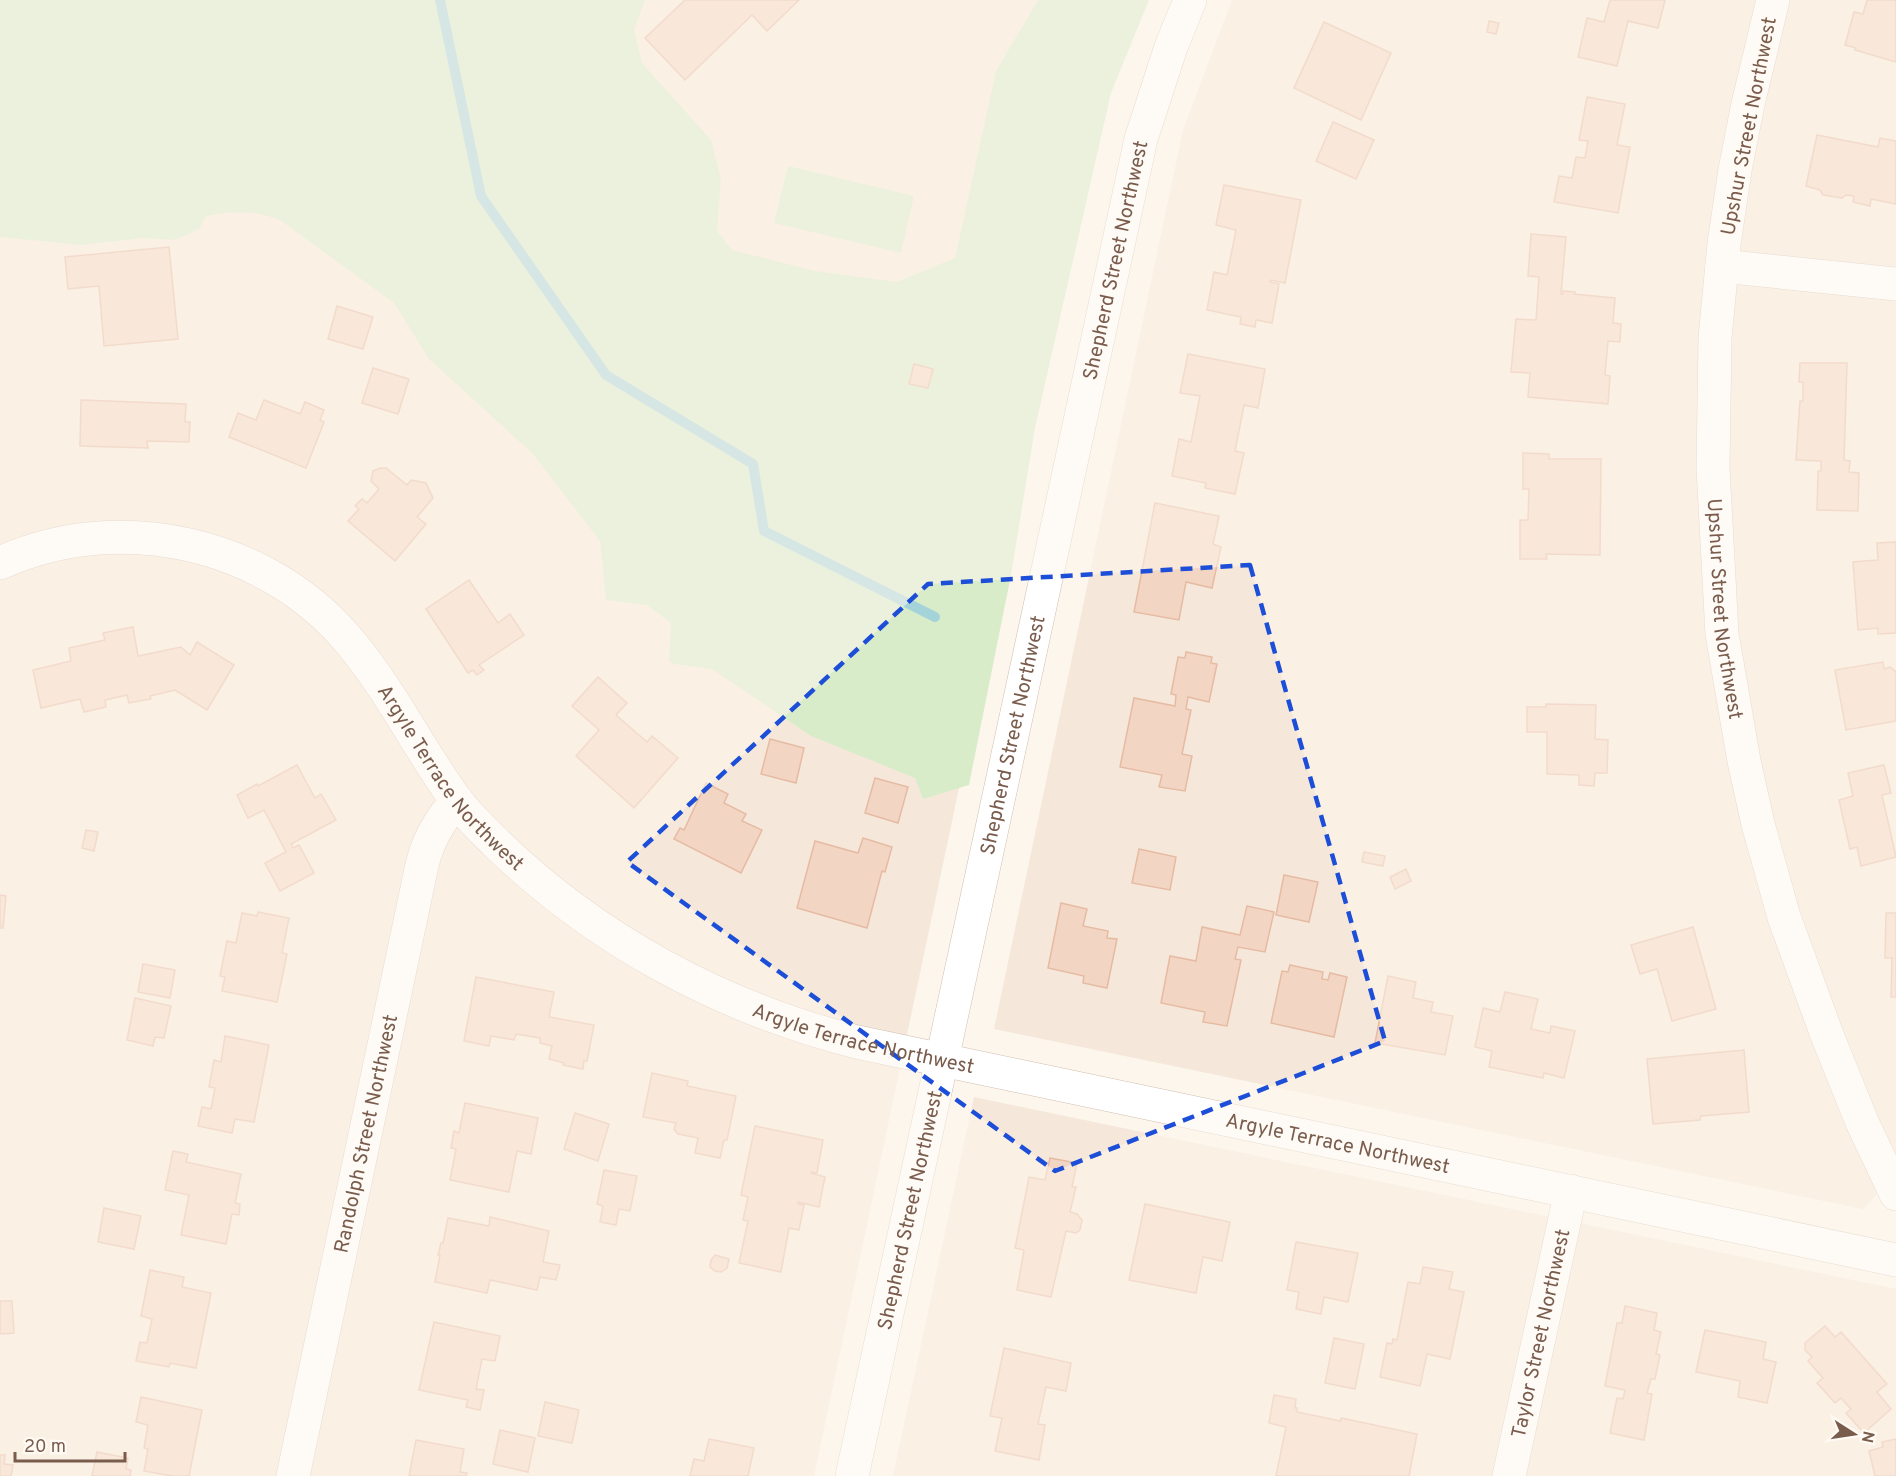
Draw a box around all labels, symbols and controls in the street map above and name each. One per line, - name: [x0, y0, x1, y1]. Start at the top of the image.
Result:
- street label: Upshur Street Northwest: [1716, 15, 1784, 238]
- street label: Shepherd Street Northwest: [1078, 138, 1155, 383]
- street label: Upshur Street Northwest: [1700, 498, 1748, 722]
- street label: Shepherd Street Northwest: [976, 613, 1053, 858]
- street label: Argyle Terrace Northwest: [370, 680, 529, 878]
- street label: Argyle Terrace Northwest: [748, 998, 976, 1081]
- street label: Randolph Street Northwest: [329, 1012, 405, 1256]
- street label: Shepherd Street Northwest: [873, 1088, 950, 1333]
- street label: Argyle Terrace Northwest: [1223, 1109, 1452, 1181]
- street label: Taylor Street Northwest: [1507, 1227, 1577, 1441]
- north arrow: [1824, 1404, 1884, 1464]
- scale bar: [15, 1425, 124, 1463]
- text: N: [1856, 1429, 1878, 1444]
- text: 20 m: [24, 1436, 66, 1459]

